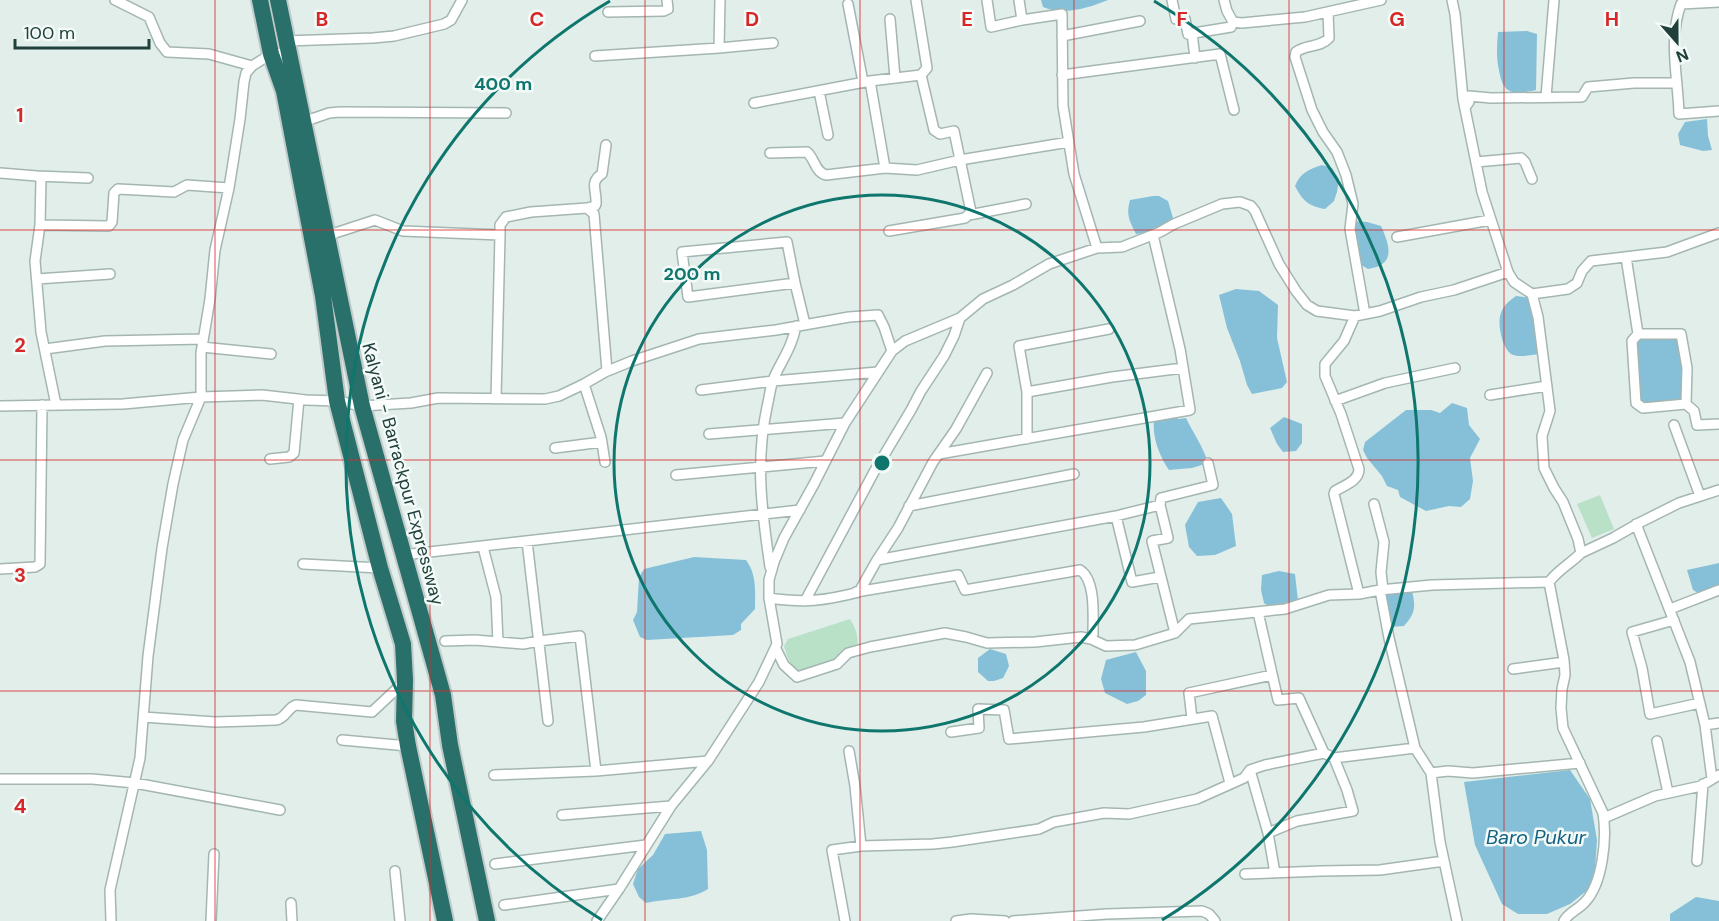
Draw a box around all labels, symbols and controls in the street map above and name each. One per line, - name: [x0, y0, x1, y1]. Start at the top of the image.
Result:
- text: B: [316, 6, 328, 32]
- text: C: [530, 6, 544, 32]
- text: D: [745, 6, 759, 32]
- text: E: [961, 6, 973, 32]
- text: F: [1176, 6, 1188, 32]
- text: G: [1389, 6, 1405, 32]
- text: H: [1605, 6, 1619, 32]
- scale bar: [15, 12, 148, 50]
- north arrow: [1647, 12, 1707, 72]
- text: 100 m: [24, 21, 75, 45]
- text: N: [1673, 44, 1691, 67]
- text: 400 m: [474, 72, 532, 96]
- text: 1: [16, 102, 24, 128]
- text: 200 m: [664, 262, 720, 286]
- text: 2: [14, 332, 26, 358]
- street label: Kalyani - Barrackpur Expressway: [356, 340, 450, 608]
- centre of rings: [872, 453, 892, 473]
- text: 3: [14, 562, 26, 588]
- text: 4: [14, 793, 27, 819]
- water label: Baro Pukur: [1486, 824, 1587, 850]

